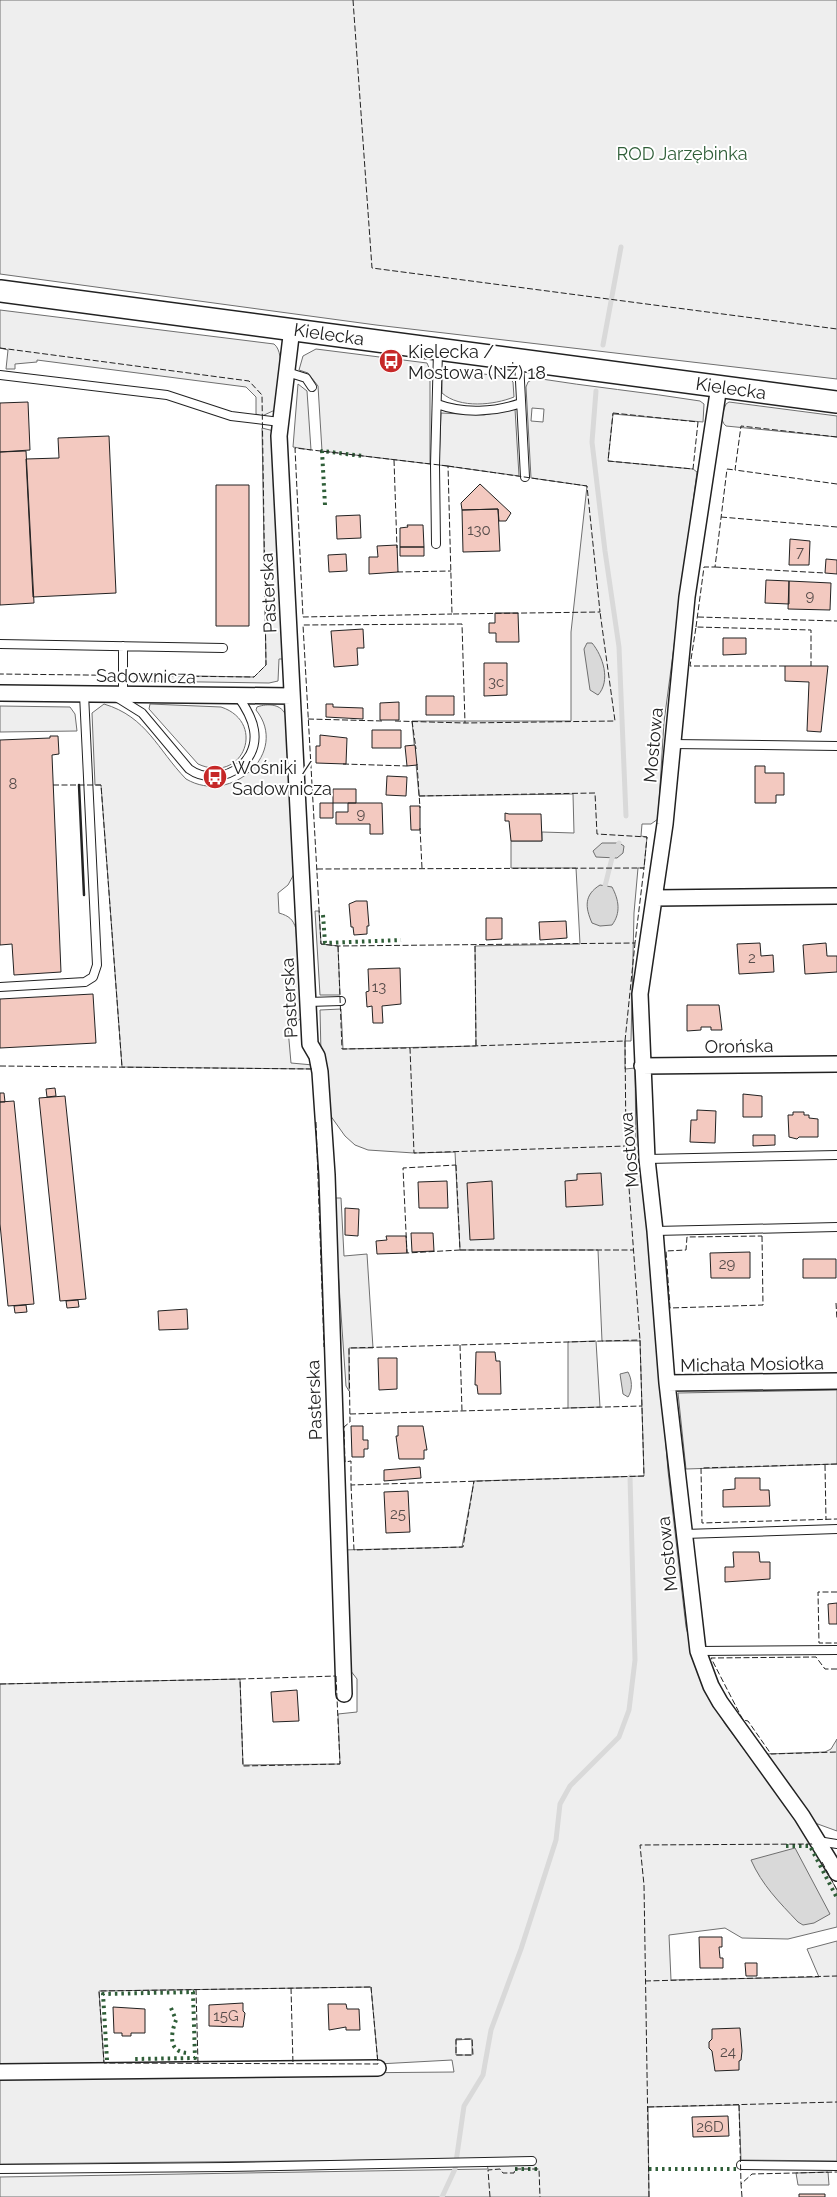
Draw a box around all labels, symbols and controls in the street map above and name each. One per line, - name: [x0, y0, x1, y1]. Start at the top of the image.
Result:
- park label: ROD Jarzębinka: [617, 143, 747, 164]
- street label: Kielecka: [293, 319, 365, 349]
- place label: Kielecka / Mostowa (NŻ) 18: [408, 341, 546, 383]
- bus stop icon: Kielecka / Mostowa (NŻ) 18: [378, 348, 404, 374]
- street label: Kielecka: [695, 373, 767, 403]
- house number: 130: [467, 521, 491, 539]
- house number: 7: [796, 543, 804, 561]
- street label: Pasterska: [255, 552, 281, 634]
- house number: 9: [806, 587, 815, 605]
- street label: Sadownicza: [96, 665, 196, 687]
- house number: 3c: [488, 673, 504, 691]
- street label: Mostowa: [639, 706, 667, 784]
- place label: Wośniki / Sadownicza: [232, 757, 332, 799]
- bus stop icon: Wośniki / Sadownicza: [202, 764, 228, 790]
- house number: 8: [9, 775, 18, 793]
- house number: 9: [357, 805, 366, 823]
- house number: 2: [748, 949, 756, 967]
- street label: Pasterska: [276, 957, 302, 1039]
- house number: 13: [372, 978, 386, 996]
- street label: Orońska: [704, 1035, 774, 1057]
- street label: Mostowa: [615, 1111, 643, 1189]
- house number: 29: [719, 1255, 736, 1273]
- street label: Michała Mosiołka: [680, 1352, 824, 1376]
- street label: Pasterska: [302, 1359, 326, 1441]
- house number: 25: [390, 1505, 406, 1523]
- street label: Mostowa: [653, 1515, 681, 1593]
- house number: 15G: [213, 2007, 239, 2025]
- house number: 24: [720, 2043, 736, 2061]
- house number: 26D: [696, 2118, 724, 2136]

